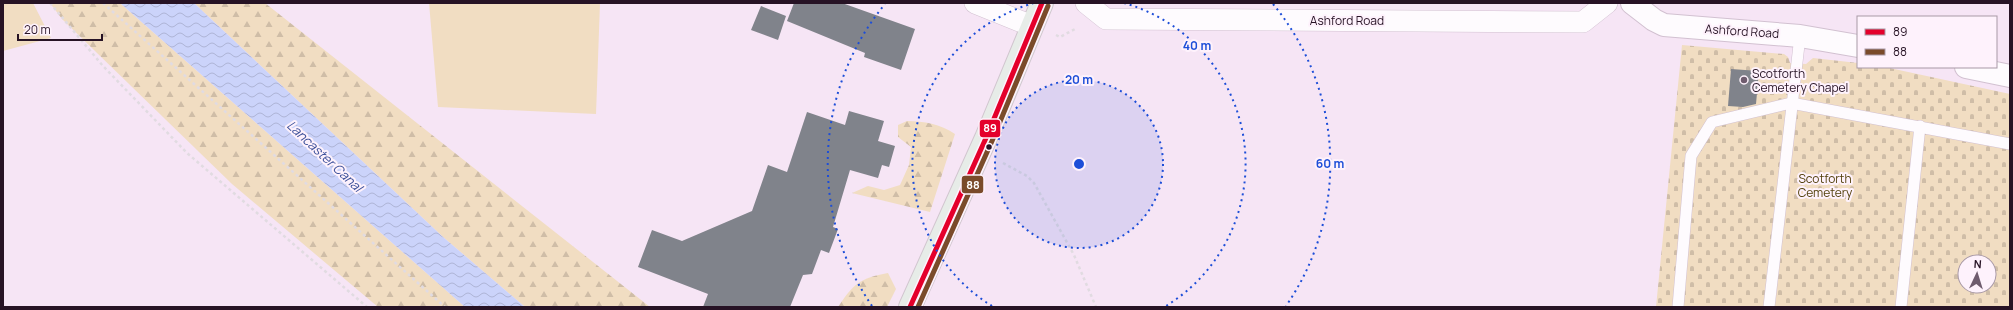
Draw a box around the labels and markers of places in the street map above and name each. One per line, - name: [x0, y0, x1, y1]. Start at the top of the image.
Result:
- place label: Scotforth Cemetery Chapel: [1752, 65, 1848, 96]
- marker: Scotforth Cemetery Chapel: [1739, 75, 1749, 85]
- unlabelled marker: [984, 142, 994, 152]
- centre of rings: [1072, 157, 1086, 171]

